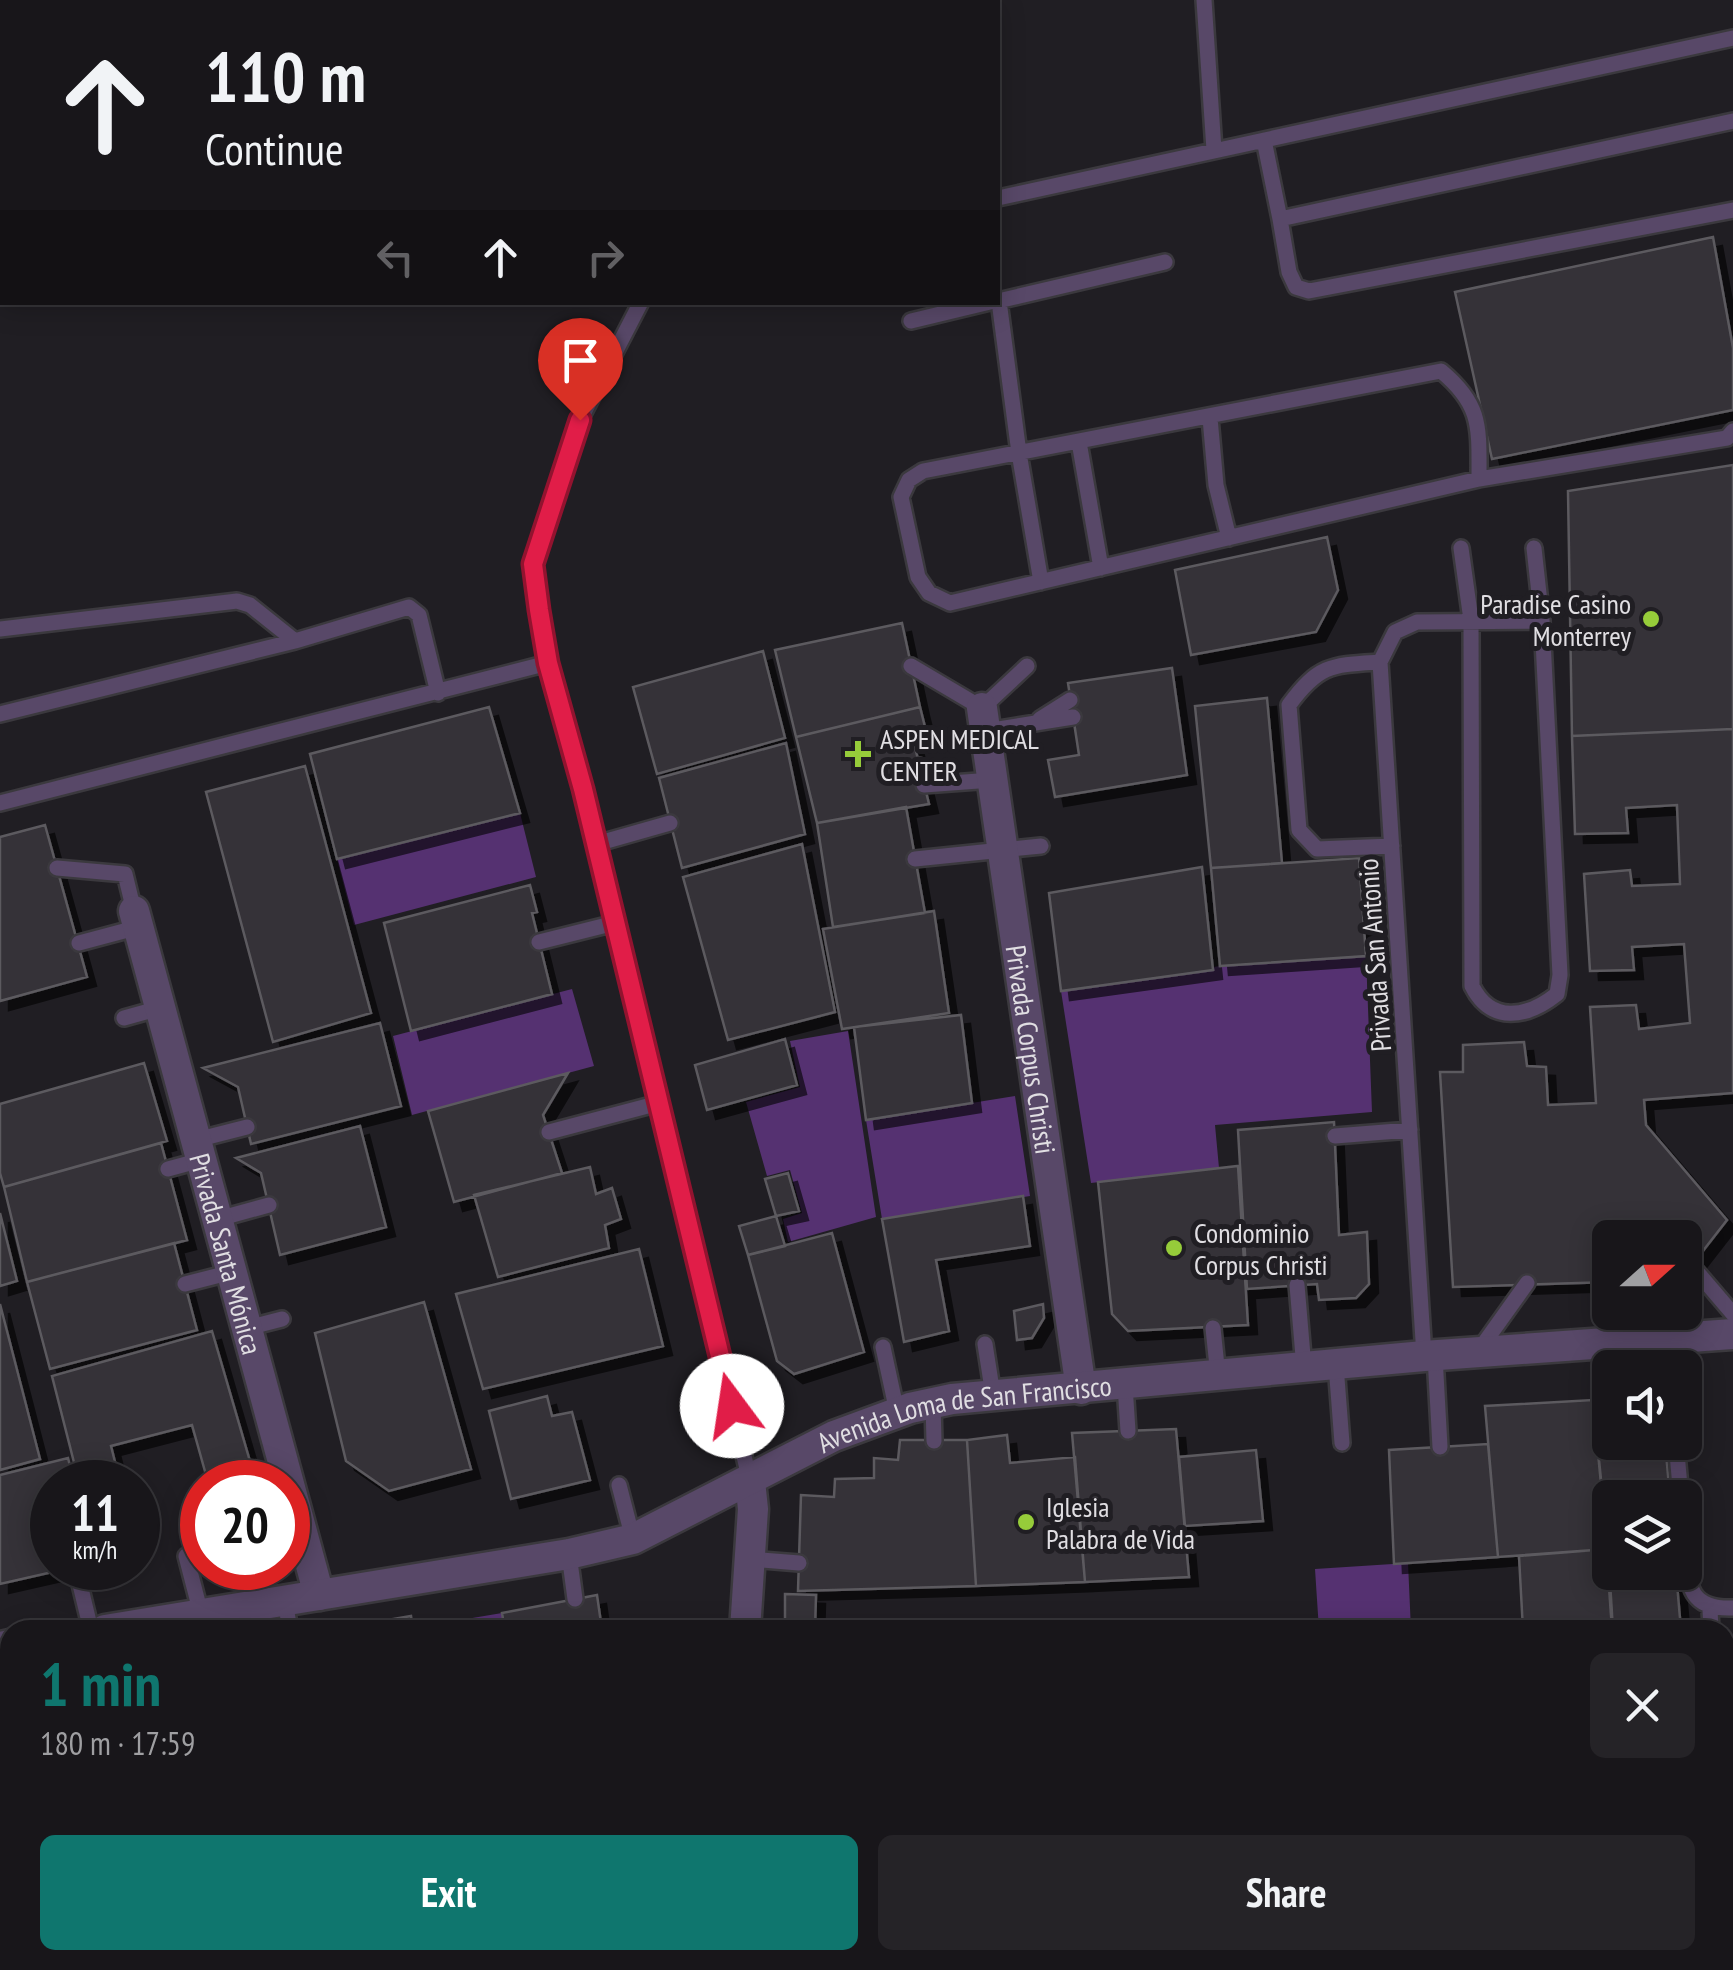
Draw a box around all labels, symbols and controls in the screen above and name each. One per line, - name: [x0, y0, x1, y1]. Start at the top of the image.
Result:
- text: 110 m: [205, 31, 366, 121]
- icon: ahead: [40, 40, 170, 170]
- text: Continue: [205, 119, 344, 177]
- icon: left: [368, 230, 423, 285]
- icon: ahead: [473, 230, 528, 285]
- icon: right: [578, 230, 633, 285]
- pin: [538, 318, 623, 421]
- icon: arrive: [553, 333, 608, 388]
- place label: Paradise Casino Monterrey: [1480, 585, 1631, 654]
- marker: Paradise Casino Monterrey: [1640, 608, 1662, 630]
- place label: ASPEN MEDICAL CENTER: [880, 720, 1039, 789]
- marker: ASPEN MEDICAL CENTER: [845, 741, 871, 767]
- street label: Privada San Antonio: [1349, 857, 1399, 1053]
- street label: Privada Corpus Christi: [998, 942, 1065, 1156]
- street label: Privada Santa Mónica: [182, 1149, 272, 1358]
- place label: Condominio Corpus Christi: [1194, 1214, 1328, 1283]
- north arrow: [1592, 1220, 1702, 1330]
- map controls: [1592, 1220, 1702, 1590]
- marker: Condominio Corpus Christi: [1163, 1237, 1185, 1259]
- button: sound: [1592, 1350, 1702, 1460]
- position arrow: [680, 1354, 784, 1458]
- street label: Avenida Loma de San Francisco: [810, 1366, 1113, 1460]
- speed limit sign: 20: [180, 1460, 310, 1590]
- text: 11: [71, 1480, 119, 1545]
- button: layers: [1592, 1480, 1702, 1590]
- place label: Iglesia Palabra de Vida: [1046, 1488, 1195, 1557]
- marker: Iglesia Palabra de Vida: [1015, 1511, 1037, 1533]
- text: km/h: [73, 1534, 117, 1566]
- text: 1 min: [40, 1645, 161, 1723]
- button: close: [1590, 1653, 1695, 1758]
- text: 180 m · 17:59: [40, 1722, 195, 1764]
- button: Exit: [40, 1835, 858, 1950]
- button: Share: [878, 1835, 1695, 1950]

